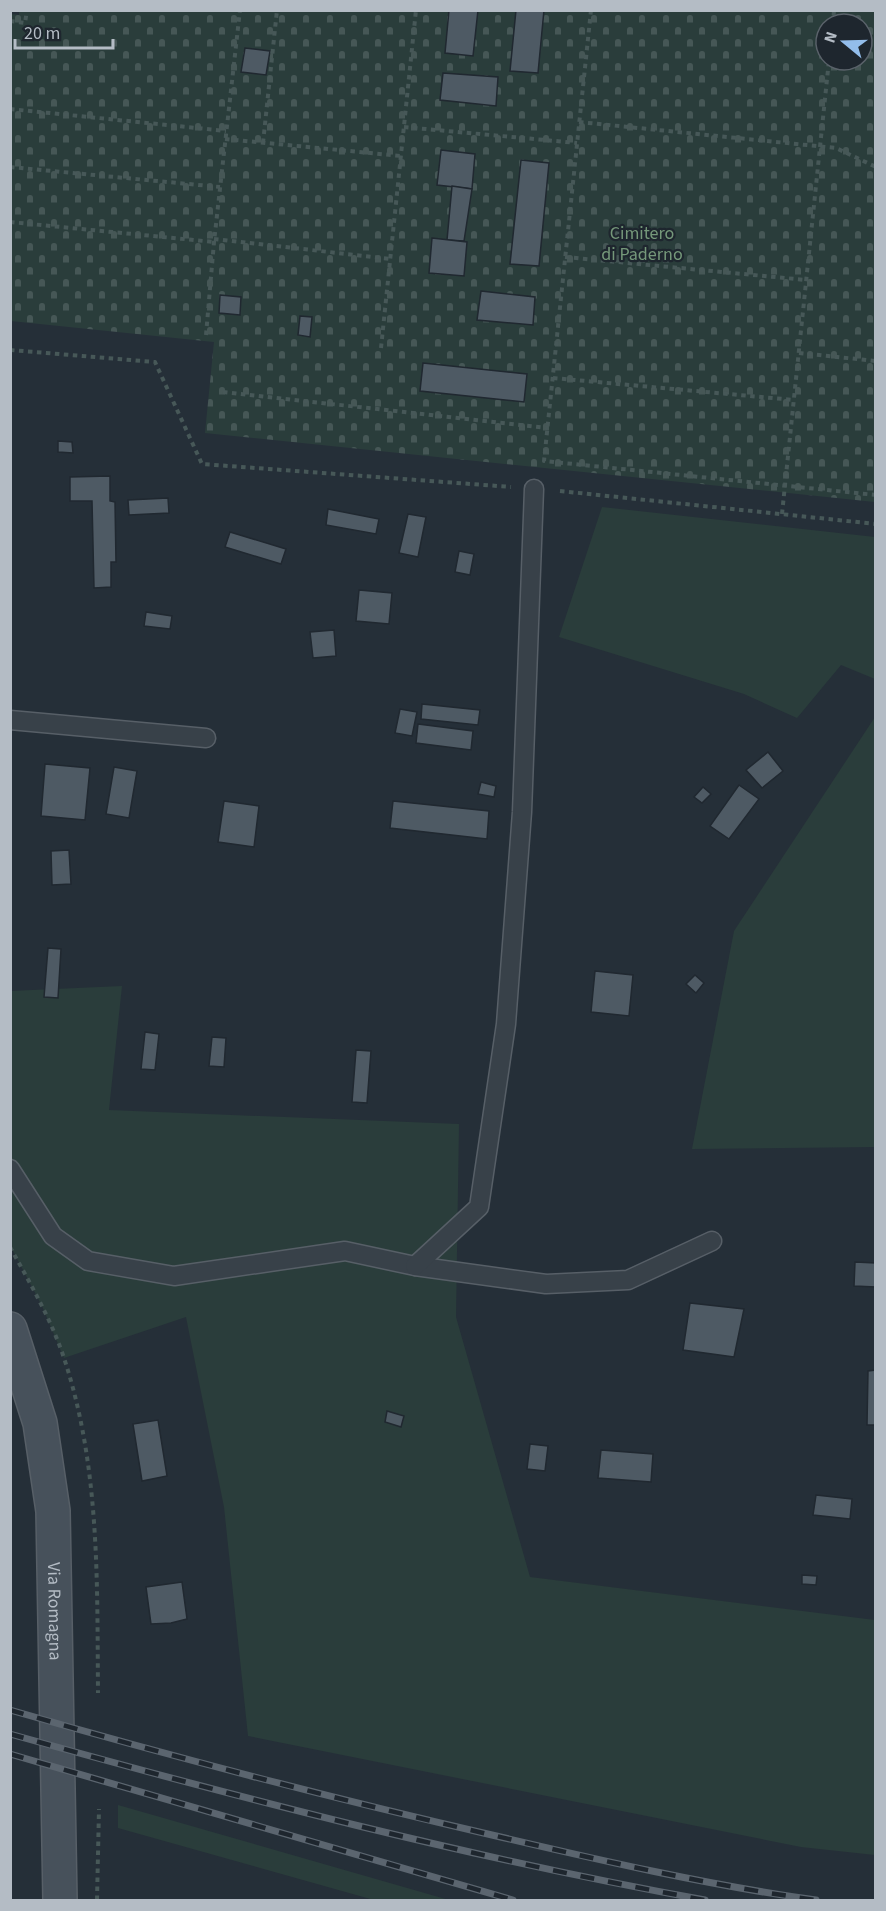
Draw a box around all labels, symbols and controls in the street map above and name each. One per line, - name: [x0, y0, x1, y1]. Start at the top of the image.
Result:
- scale bar: [15, 12, 112, 50]
- north arrow: [814, 12, 874, 72]
- text: 20 m: [24, 21, 60, 46]
- text: N: [819, 29, 843, 46]
- park label: Cimitero di Paderno: [601, 221, 683, 267]
- street label: Via Romagna: [41, 1562, 68, 1661]

